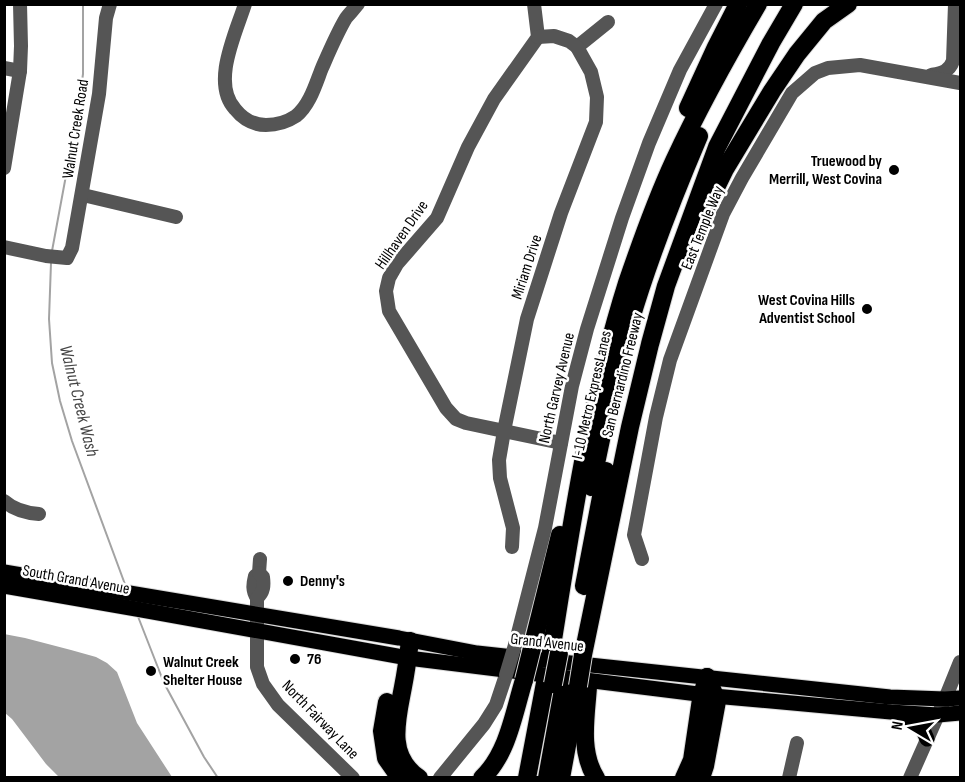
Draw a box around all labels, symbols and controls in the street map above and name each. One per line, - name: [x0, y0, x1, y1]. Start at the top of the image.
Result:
- street label: Walnut Creek Road: [59, 78, 93, 180]
- place label: Truewood by Merrill, West Covina: [769, 152, 882, 189]
- marker: Truewood by Merrill, West Covina: [887, 163, 901, 177]
- street label: East Temple Way: [678, 183, 728, 273]
- street label: Hillhaven Drive: [371, 197, 433, 273]
- street label: Miriam Drive: [508, 232, 546, 302]
- place label: West Covina Hills Adventist School: [758, 291, 855, 328]
- marker: West Covina Hills Adventist School: [860, 302, 874, 316]
- street label: San Bernardino Freeway: [598, 311, 648, 439]
- street label: I-10 Metro ExpressLanes: [568, 329, 616, 461]
- street label: North Garvey Avenue: [535, 331, 579, 445]
- water label: Walnut Creek Wash: [55, 343, 103, 459]
- street label: South Grand Avenue: [21, 561, 131, 599]
- place label: Denny's: [300, 572, 345, 591]
- marker: Denny's: [281, 574, 295, 588]
- street label: Grand Avenue: [509, 630, 585, 656]
- place label: 76: [307, 650, 322, 669]
- marker: 76: [288, 652, 302, 666]
- place label: Walnut Creek Shelter House: [163, 653, 243, 690]
- marker: Walnut Creek Shelter House: [144, 664, 158, 678]
- street label: North Fairway Lane: [278, 677, 362, 763]
- north arrow: [881, 698, 941, 758]
- text: N: [888, 720, 908, 732]

